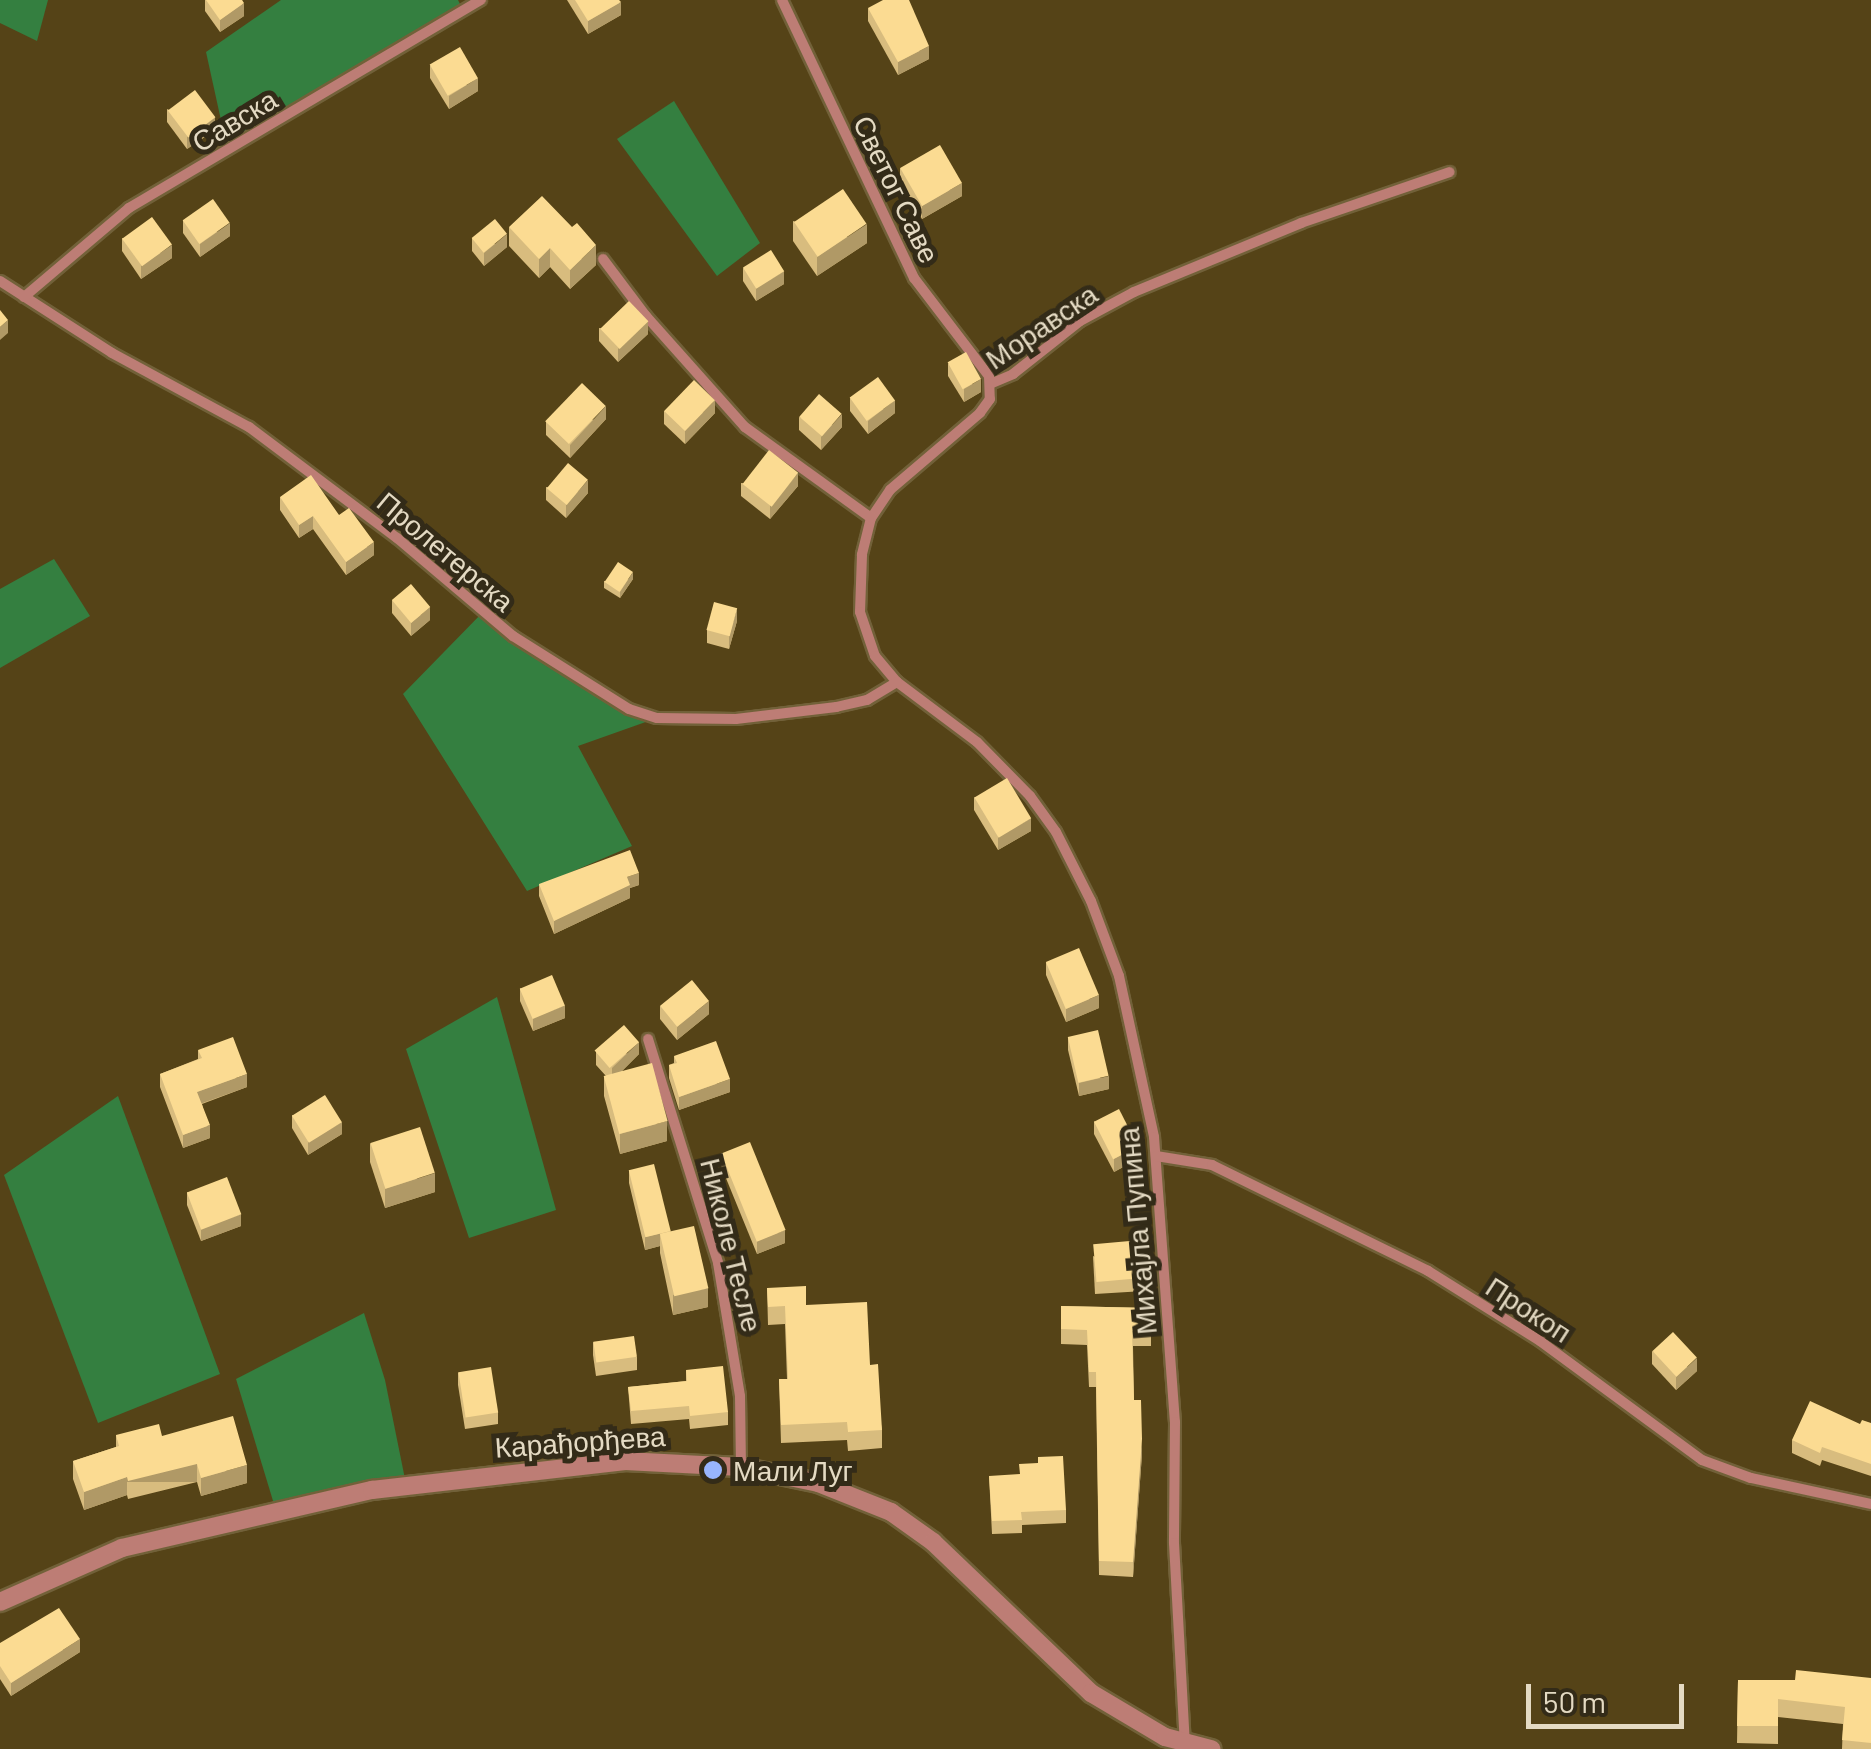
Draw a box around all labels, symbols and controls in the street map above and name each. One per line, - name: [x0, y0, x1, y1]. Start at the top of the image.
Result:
- street label: Савска: [185, 82, 283, 158]
- street label: Светог Саве: [847, 110, 947, 268]
- street label: Моравска: [979, 276, 1103, 376]
- street label: Пролетерска: [371, 484, 521, 618]
- street label: Михајла Пупина: [1111, 1126, 1163, 1336]
- street label: Николе Тесле: [694, 1155, 770, 1335]
- street label: Прокоп: [1480, 1269, 1578, 1349]
- street label: Карађорђева: [494, 1418, 666, 1464]
- place label: Мали Луг: [733, 1453, 853, 1487]
- marker: Мали Луг: [702, 1459, 724, 1481]
- scale bar: [1531, 1664, 1688, 1726]
- text: 50 m: [1543, 1683, 1606, 1719]

